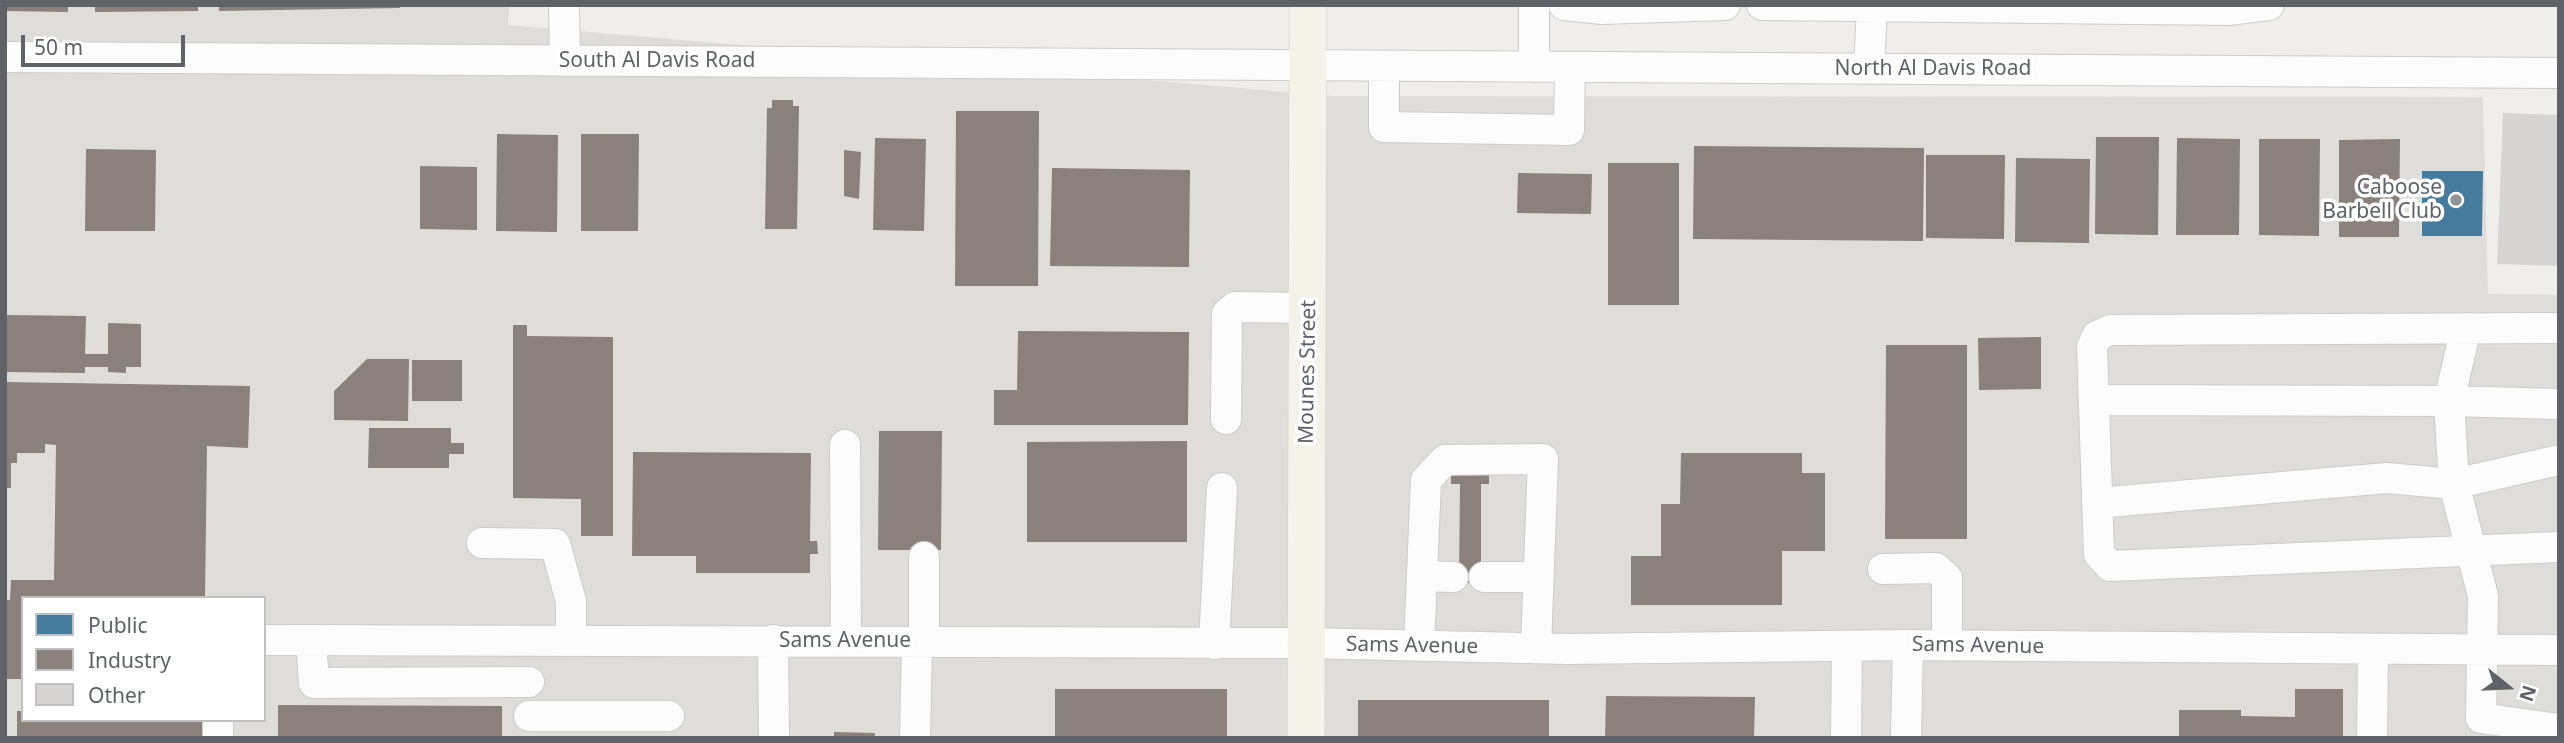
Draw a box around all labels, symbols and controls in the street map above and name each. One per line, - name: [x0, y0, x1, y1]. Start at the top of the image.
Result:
- scale bar: [24, 21, 189, 65]
- text: 50 m: [34, 33, 83, 61]
- street label: South Al Davis Road: [559, 48, 755, 74]
- street label: North Al Davis Road: [1835, 56, 2031, 82]
- place label: Caboose Barbell Club: [2322, 175, 2442, 225]
- marker: Caboose Barbell Club: [2448, 192, 2464, 208]
- street label: Mounes Street: [1294, 300, 1322, 444]
- legend: [21, 596, 266, 722]
- text: Public: [88, 611, 148, 639]
- street label: Sams Avenue: [779, 628, 911, 654]
- street label: Sams Avenue: [1346, 632, 1478, 660]
- street label: Sams Avenue: [1912, 632, 2044, 660]
- text: Industry: [88, 646, 171, 674]
- north arrow: [2473, 652, 2543, 722]
- text: Other: [88, 681, 145, 709]
- text: N: [2513, 682, 2543, 705]

